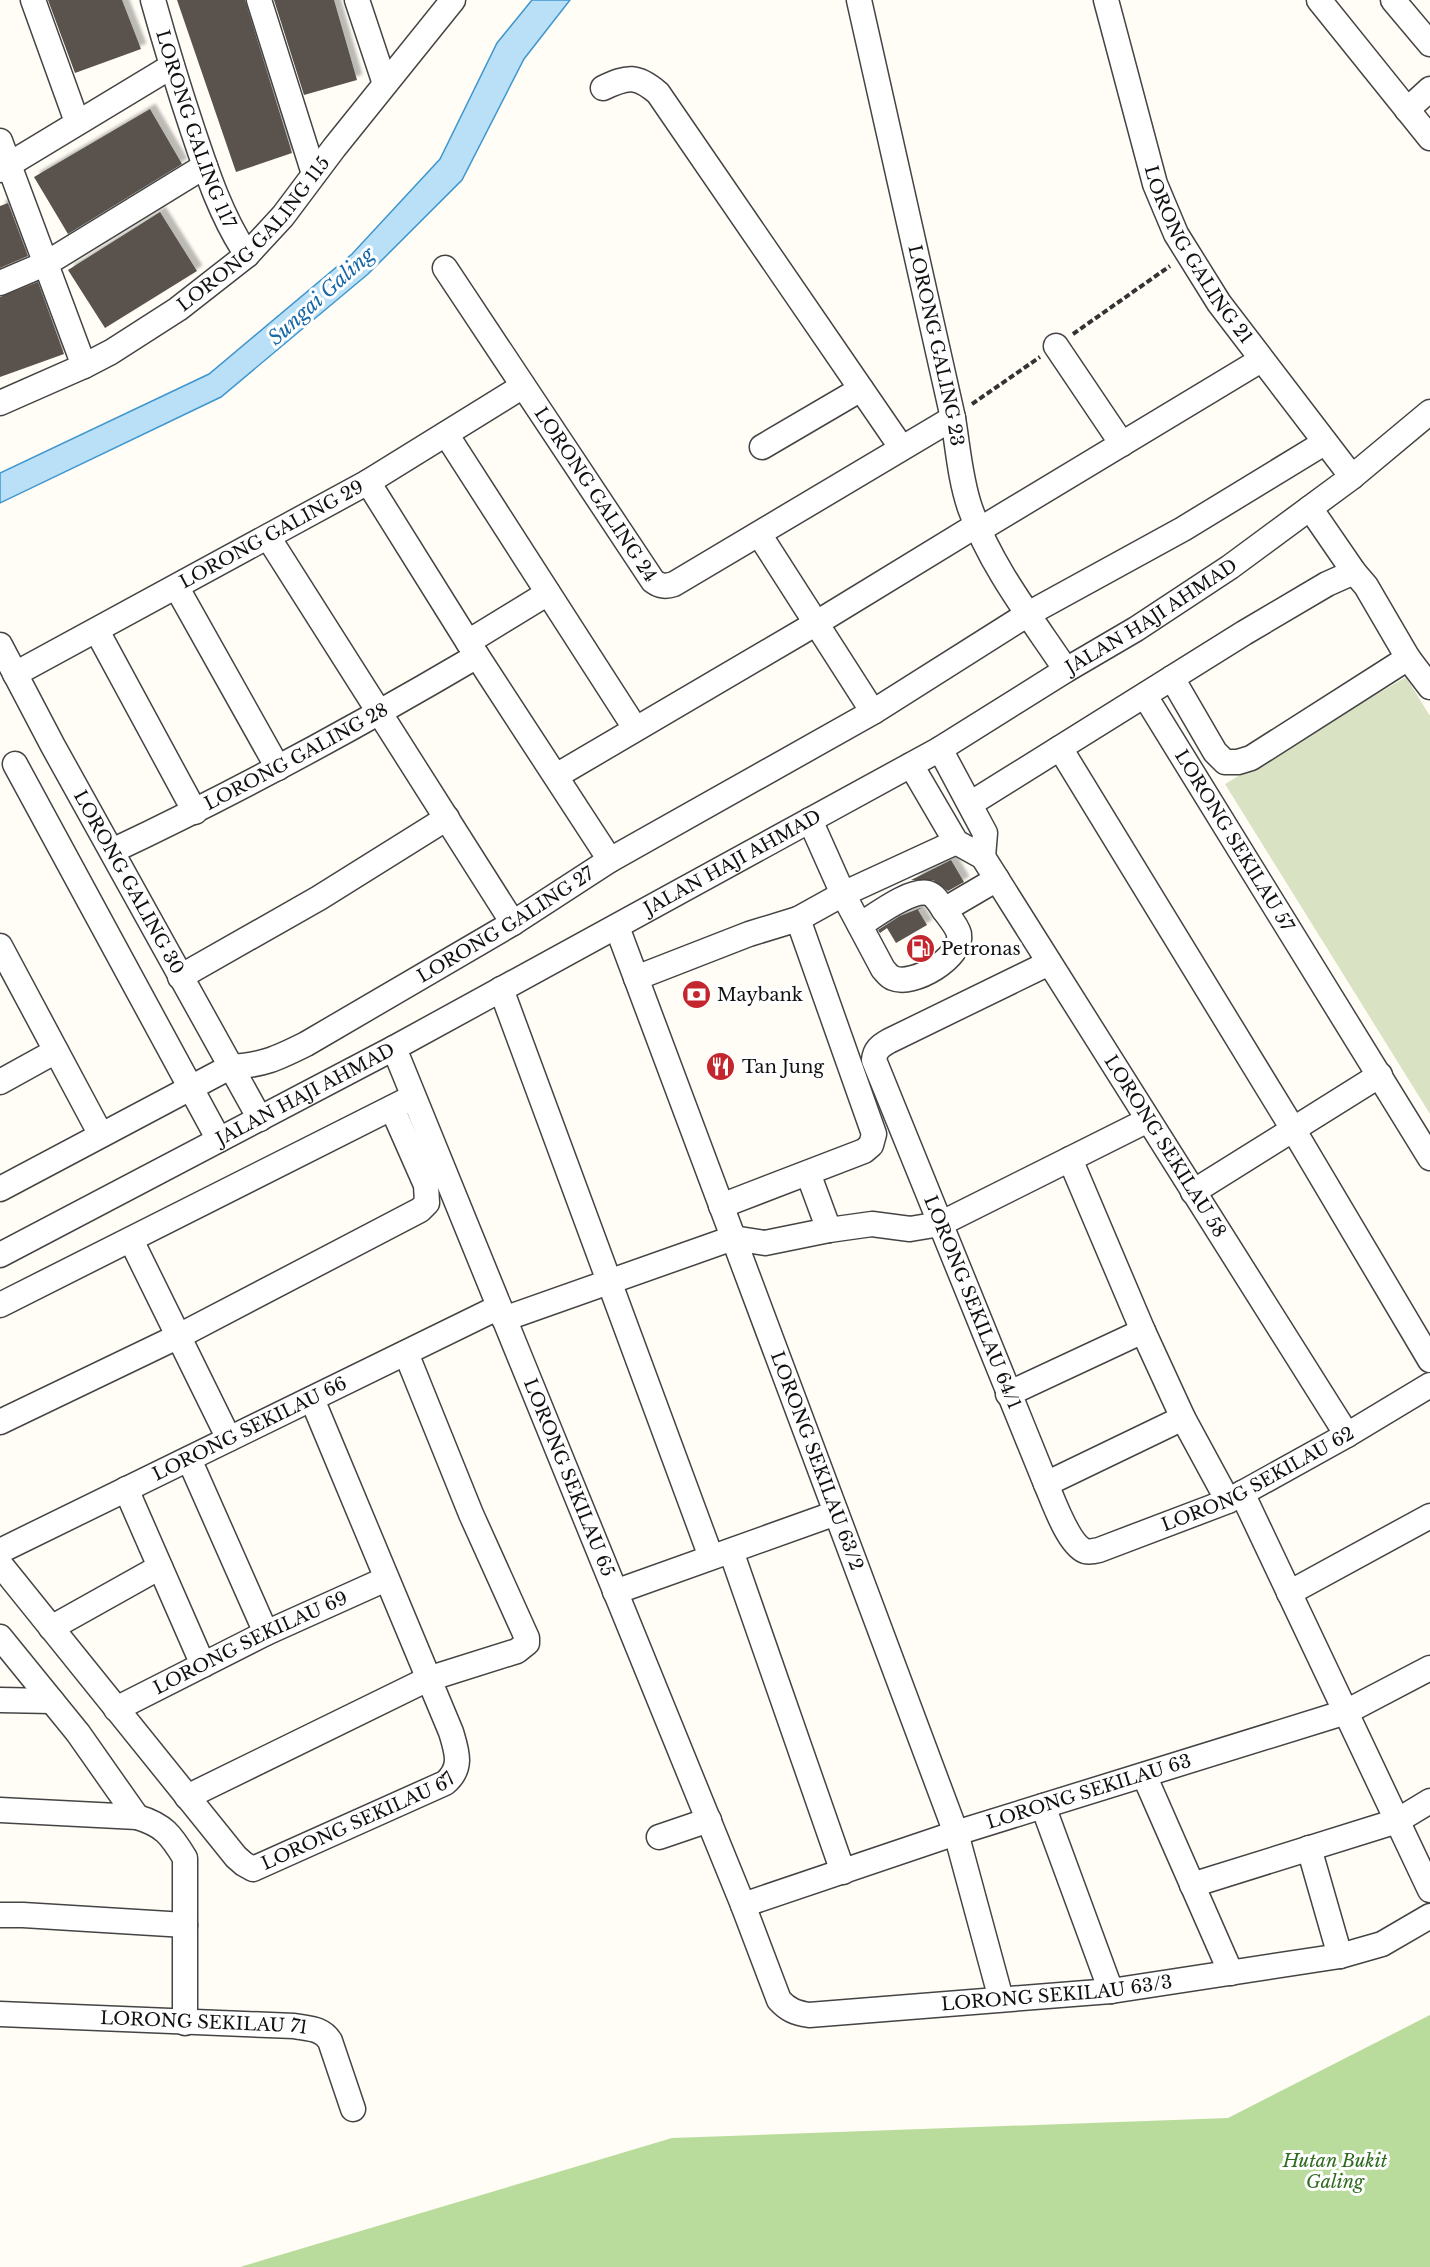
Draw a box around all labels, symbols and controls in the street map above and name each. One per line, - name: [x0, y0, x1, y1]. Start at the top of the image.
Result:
- street label: LORONG GALING 117: [151, 27, 241, 233]
- street label: LORONG GALING 115: [173, 152, 335, 316]
- street label: LORONG GALING 21: [1140, 163, 1257, 348]
- water label: Sungai Galing: [263, 241, 380, 350]
- street label: LORONG GALING 23: [903, 243, 968, 447]
- street label: LORONG GALING 24: [530, 403, 661, 586]
- street label: LORONG GALING 29: [176, 476, 367, 593]
- street label: JALAN HAJI AHMAD: [1060, 554, 1241, 680]
- street label: LORONG GALING 28: [201, 699, 392, 815]
- street label: LORONG SEKILAU 57: [1170, 746, 1299, 936]
- street label: LORONG GALING 30: [69, 786, 189, 978]
- street label: JALAN HAJI AHMAD: [638, 805, 825, 921]
- street label: LORONG GALING 27: [413, 862, 599, 987]
- fuel station icon: Petronas: [904, 933, 936, 965]
- place label: Petronas: [941, 938, 1021, 960]
- bank icon: Maybank: [680, 979, 712, 1011]
- place label: Maybank: [717, 984, 803, 1006]
- street label: JALAN HAJI AHMAD: [211, 1039, 398, 1151]
- restaurant icon: Tan Jung: [705, 1051, 737, 1083]
- street label: LORONG SEKILAU 58: [1100, 1051, 1231, 1242]
- place label: Tan Jung: [742, 1056, 824, 1078]
- street label: LORONG SEKILAU 64/1: [919, 1192, 1025, 1412]
- street label: LORONG SEKILAU 63/2: [766, 1348, 868, 1573]
- street label: LORONG SEKILAU 66: [149, 1372, 350, 1486]
- street label: LORONG SEKILAU 65: [519, 1375, 619, 1580]
- street label: LORONG SEKILAU 62: [1158, 1422, 1358, 1536]
- street label: LORONG SEKILAU 69: [150, 1587, 351, 1699]
- street label: LORONG SEKILAU 63: [984, 1750, 1194, 1834]
- street label: LORONG SEKILAU 67: [258, 1767, 461, 1875]
- street label: LORONG SEKILAU 63/3: [940, 1971, 1174, 2015]
- street label: LORONG SEKILAU 71: [100, 2007, 309, 2039]
- park label: Hutan Bukit Galing: [1282, 2150, 1388, 2193]

